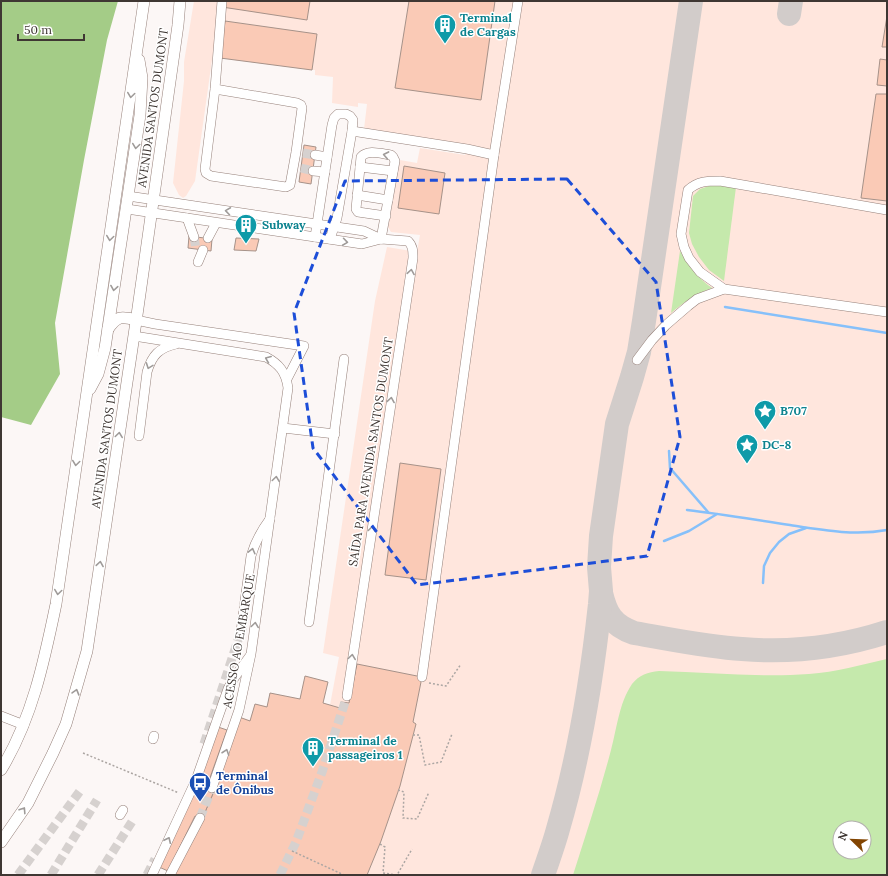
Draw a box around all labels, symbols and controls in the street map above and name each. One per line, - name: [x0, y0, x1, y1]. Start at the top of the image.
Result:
- place label: Terminal de Cargas: [460, 10, 516, 39]
- building icon: Terminal de Cargas: [432, 12, 458, 45]
- scale bar: [18, 16, 84, 42]
- text: 50 m: [24, 22, 52, 37]
- street label: AVENIDA SANTOS DUMONT: [134, 27, 171, 190]
- one-way arrow: [127, 92, 136, 98]
- one-way arrow: [132, 143, 141, 149]
- one-way arrow: [383, 151, 389, 160]
- one-way arrow: [225, 207, 231, 216]
- building icon: Subway: [233, 212, 259, 245]
- place label: Subway: [262, 217, 306, 232]
- one-way arrow: [106, 235, 115, 241]
- one-way arrow: [342, 237, 348, 246]
- one-way arrow: [406, 269, 414, 275]
- one-way arrow: [110, 285, 119, 292]
- street label: SAÍDA PARA AVENIDA SANTOS DUMONT: [345, 336, 396, 567]
- street label: AVENIDA SANTOS DUMONT: [88, 348, 125, 511]
- one-way arrow: [264, 355, 271, 363]
- one-way arrow: [146, 363, 154, 370]
- one-way arrow: [386, 397, 395, 403]
- place icon: B707: [752, 398, 778, 431]
- place label: B707: [780, 403, 807, 418]
- one-way arrow: [114, 432, 123, 438]
- place icon: DC-8: [734, 432, 760, 465]
- place label: DC-8: [762, 437, 792, 452]
- one-way arrow: [72, 460, 81, 466]
- one-way arrow: [271, 476, 280, 482]
- one-way arrow: [367, 526, 376, 532]
- one-way arrow: [248, 548, 256, 555]
- one-way arrow: [95, 561, 104, 567]
- street label: ACESSO AO EMBARQUE: [219, 572, 258, 710]
- one-way arrow: [54, 589, 63, 595]
- one-way arrow: [250, 622, 259, 628]
- one-way arrow: [347, 654, 356, 660]
- one-way arrow: [71, 688, 80, 695]
- place label: Terminal de passageiros 1: [328, 733, 403, 762]
- building icon: Terminal de passageiros 1: [300, 735, 326, 768]
- one-way arrow: [221, 748, 229, 755]
- place label: Terminal de Ônibus: [216, 768, 274, 797]
- bus stop icon: Terminal de Ônibus: [187, 770, 213, 803]
- one-way arrow: [18, 807, 26, 814]
- north arrow: [832, 820, 872, 860]
- text: N: [835, 829, 851, 843]
- one-way arrow: [163, 836, 171, 844]

